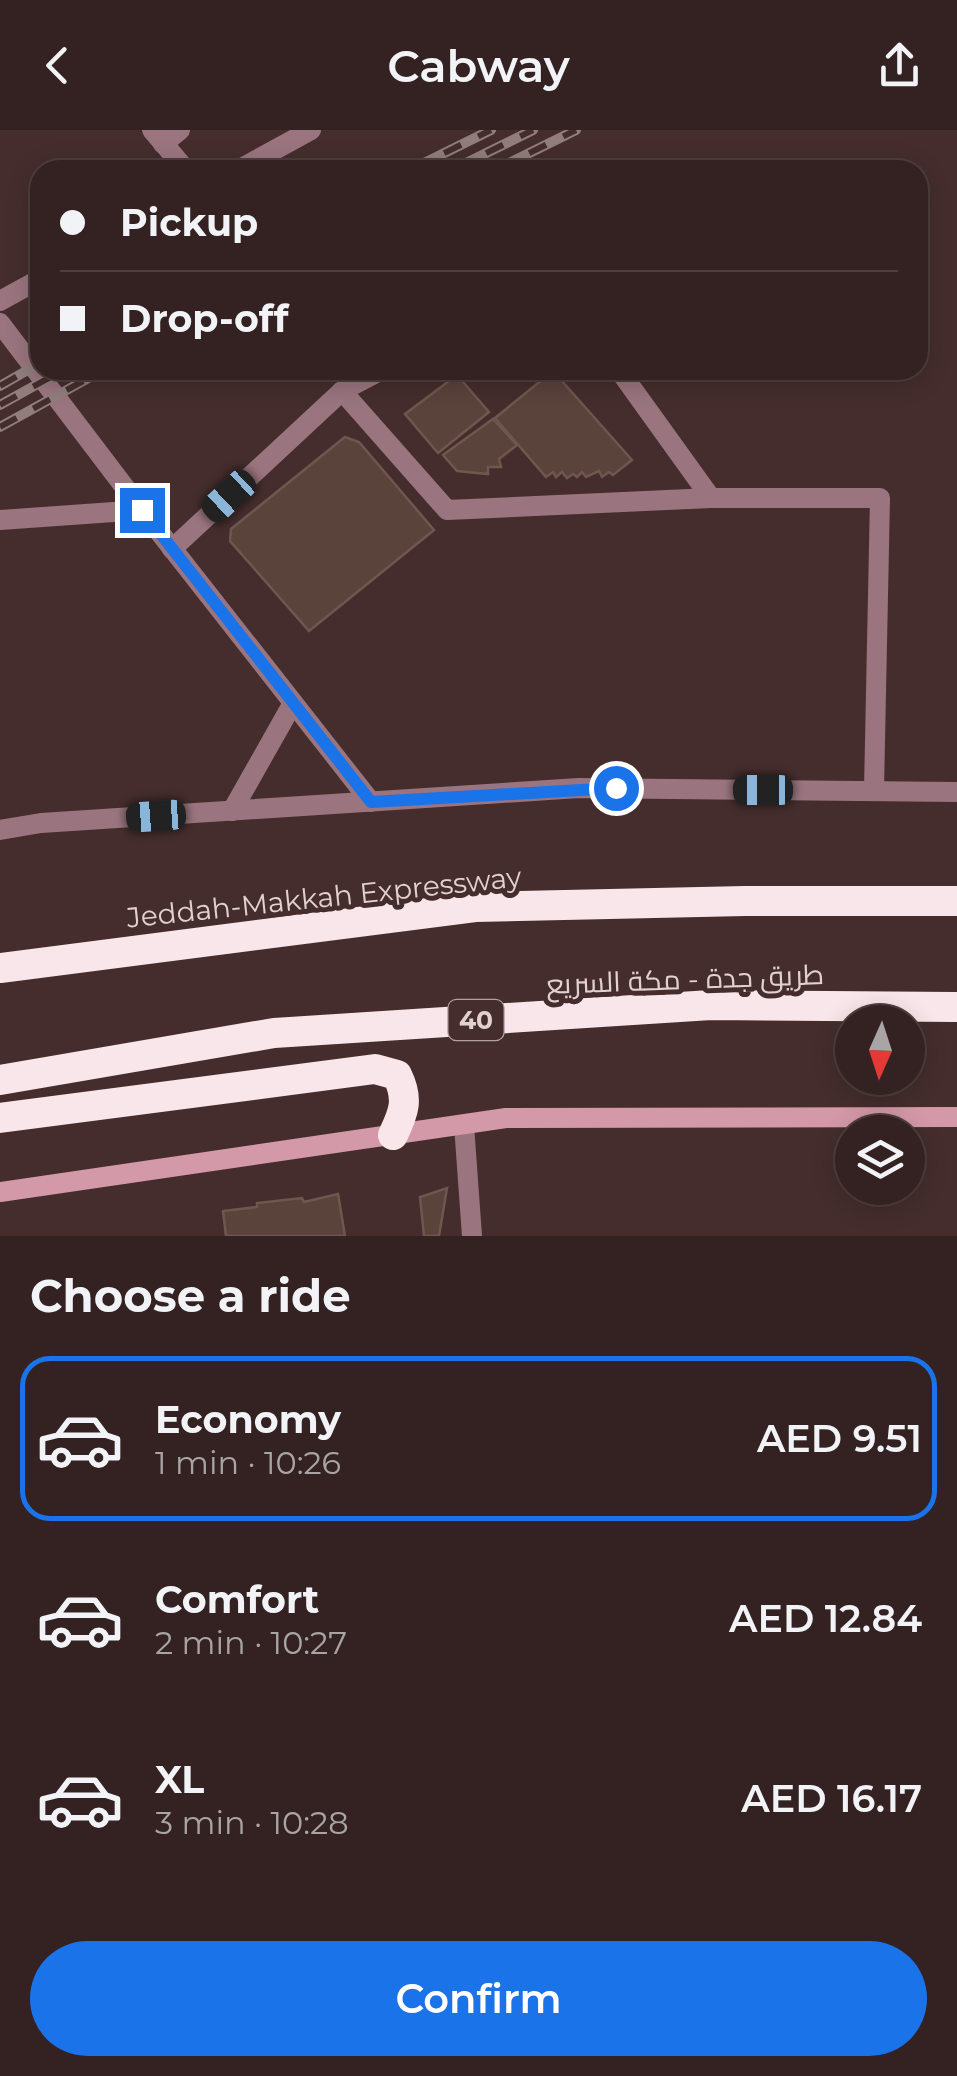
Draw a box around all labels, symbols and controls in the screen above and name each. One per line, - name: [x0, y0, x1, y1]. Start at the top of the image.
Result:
- icon: back: [30, 38, 85, 93]
- text: Cabway: [387, 38, 570, 93]
- icon: share: [872, 38, 927, 93]
- text: Pickup: [120, 199, 258, 246]
- text: Drop-off: [120, 295, 289, 342]
- car: [197, 465, 261, 527]
- route end: [120, 488, 165, 533]
- route start: [594, 766, 639, 811]
- car: [733, 775, 793, 805]
- car: [125, 799, 187, 833]
- street label: Jeddah-Makkah Expressway: [124, 859, 524, 935]
- street label: طريق جدة - مكة السريع: [545, 957, 825, 1003]
- road number: 40: [448, 1000, 504, 1040]
- north arrow: [835, 1005, 925, 1095]
- map controls: [835, 1005, 925, 1205]
- button: layers: [835, 1115, 925, 1205]
- text: Choose a ride: [30, 1268, 351, 1323]
- icon: car: [35, 1394, 125, 1484]
- text: Economy: [155, 1396, 341, 1443]
- text: AED 9.51: [757, 1415, 922, 1462]
- text: 1 min · 10:26: [155, 1443, 341, 1482]
- icon: car: [35, 1574, 125, 1664]
- text: Comfort: [155, 1576, 319, 1623]
- text: AED 12.84: [729, 1595, 922, 1642]
- text: 2 min · 10:27: [155, 1623, 347, 1662]
- icon: car: [35, 1754, 125, 1844]
- text: XL: [155, 1756, 204, 1803]
- text: AED 16.17: [741, 1775, 922, 1822]
- text: 3 min · 10:28: [155, 1803, 349, 1842]
- button: Confirm: [30, 1941, 927, 2056]

